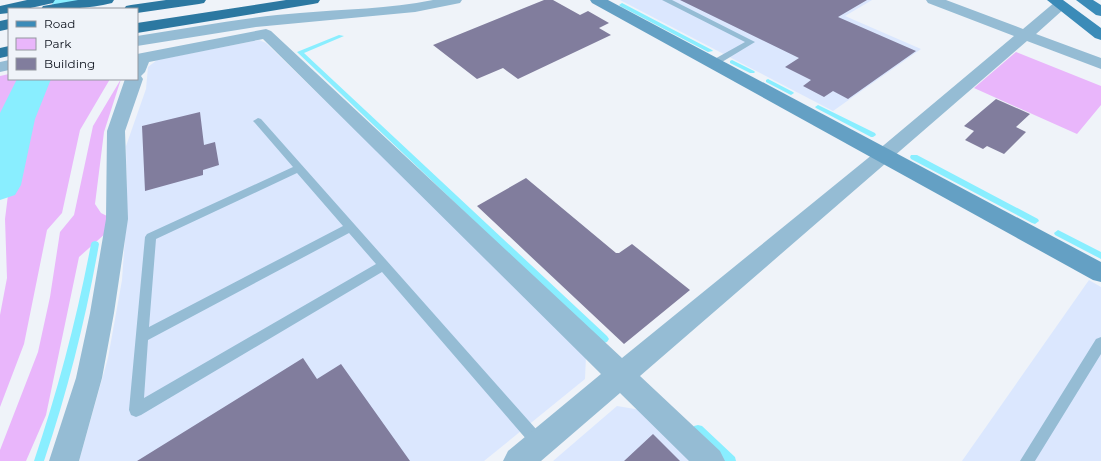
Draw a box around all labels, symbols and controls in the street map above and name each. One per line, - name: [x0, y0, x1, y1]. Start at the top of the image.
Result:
- legend: [8, 8, 138, 80]
- text: Road: [44, 16, 75, 31]
- text: Park: [44, 36, 72, 51]
- text: Building: [44, 56, 95, 71]

